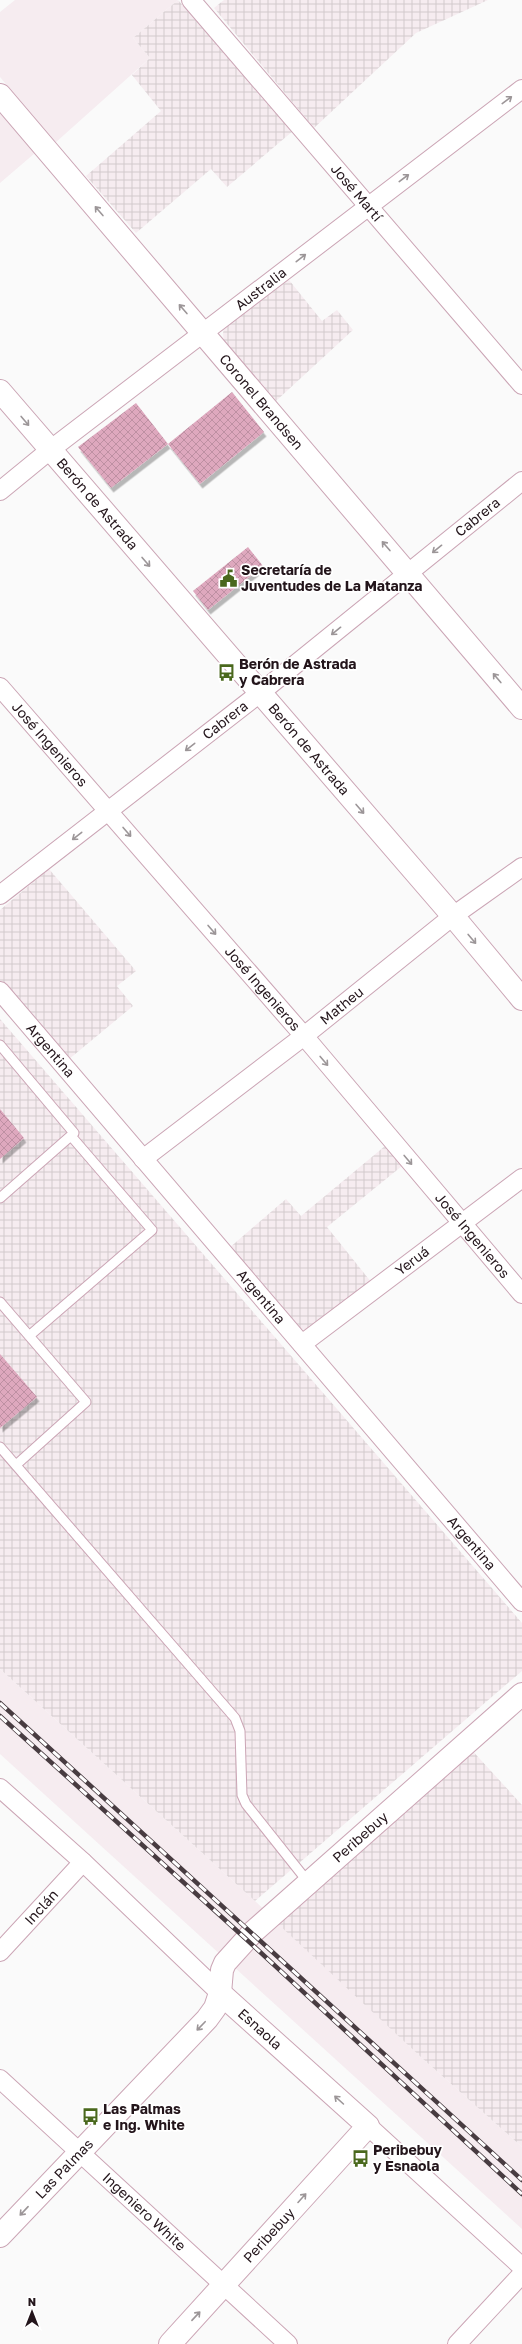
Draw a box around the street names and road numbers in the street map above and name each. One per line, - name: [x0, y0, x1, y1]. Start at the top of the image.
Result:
- street label: José Martí: [328, 160, 387, 225]
- street label: Australia: [231, 263, 289, 313]
- street label: Coronel Brandsen: [216, 350, 307, 453]
- street label: Berón de Astrada: [53, 454, 142, 553]
- street label: Cabrera: [451, 493, 503, 540]
- street label: Cabrera: [199, 697, 251, 743]
- street label: José Ingenieros: [9, 698, 92, 790]
- street label: Berón de Astrada: [265, 699, 354, 798]
- street label: José Ingenieros: [222, 942, 305, 1034]
- street label: Matheu: [316, 983, 366, 1028]
- street label: Argentina: [23, 1019, 79, 1081]
- street label: José Ingenieros: [432, 1189, 514, 1281]
- street label: Yeruá: [392, 1242, 432, 1279]
- street label: Argentina: [234, 1266, 289, 1327]
- street label: Argentina: [444, 1512, 500, 1573]
- street label: Peribebuy: [329, 1808, 391, 1866]
- street label: Inclán: [21, 1886, 61, 1928]
- street label: Esnaola: [235, 2004, 286, 2053]
- street label: Las Palmas: [31, 2135, 96, 2202]
- street label: Ingeniero White: [99, 2169, 190, 2254]
- street label: Peribebuy: [239, 2204, 298, 2266]

